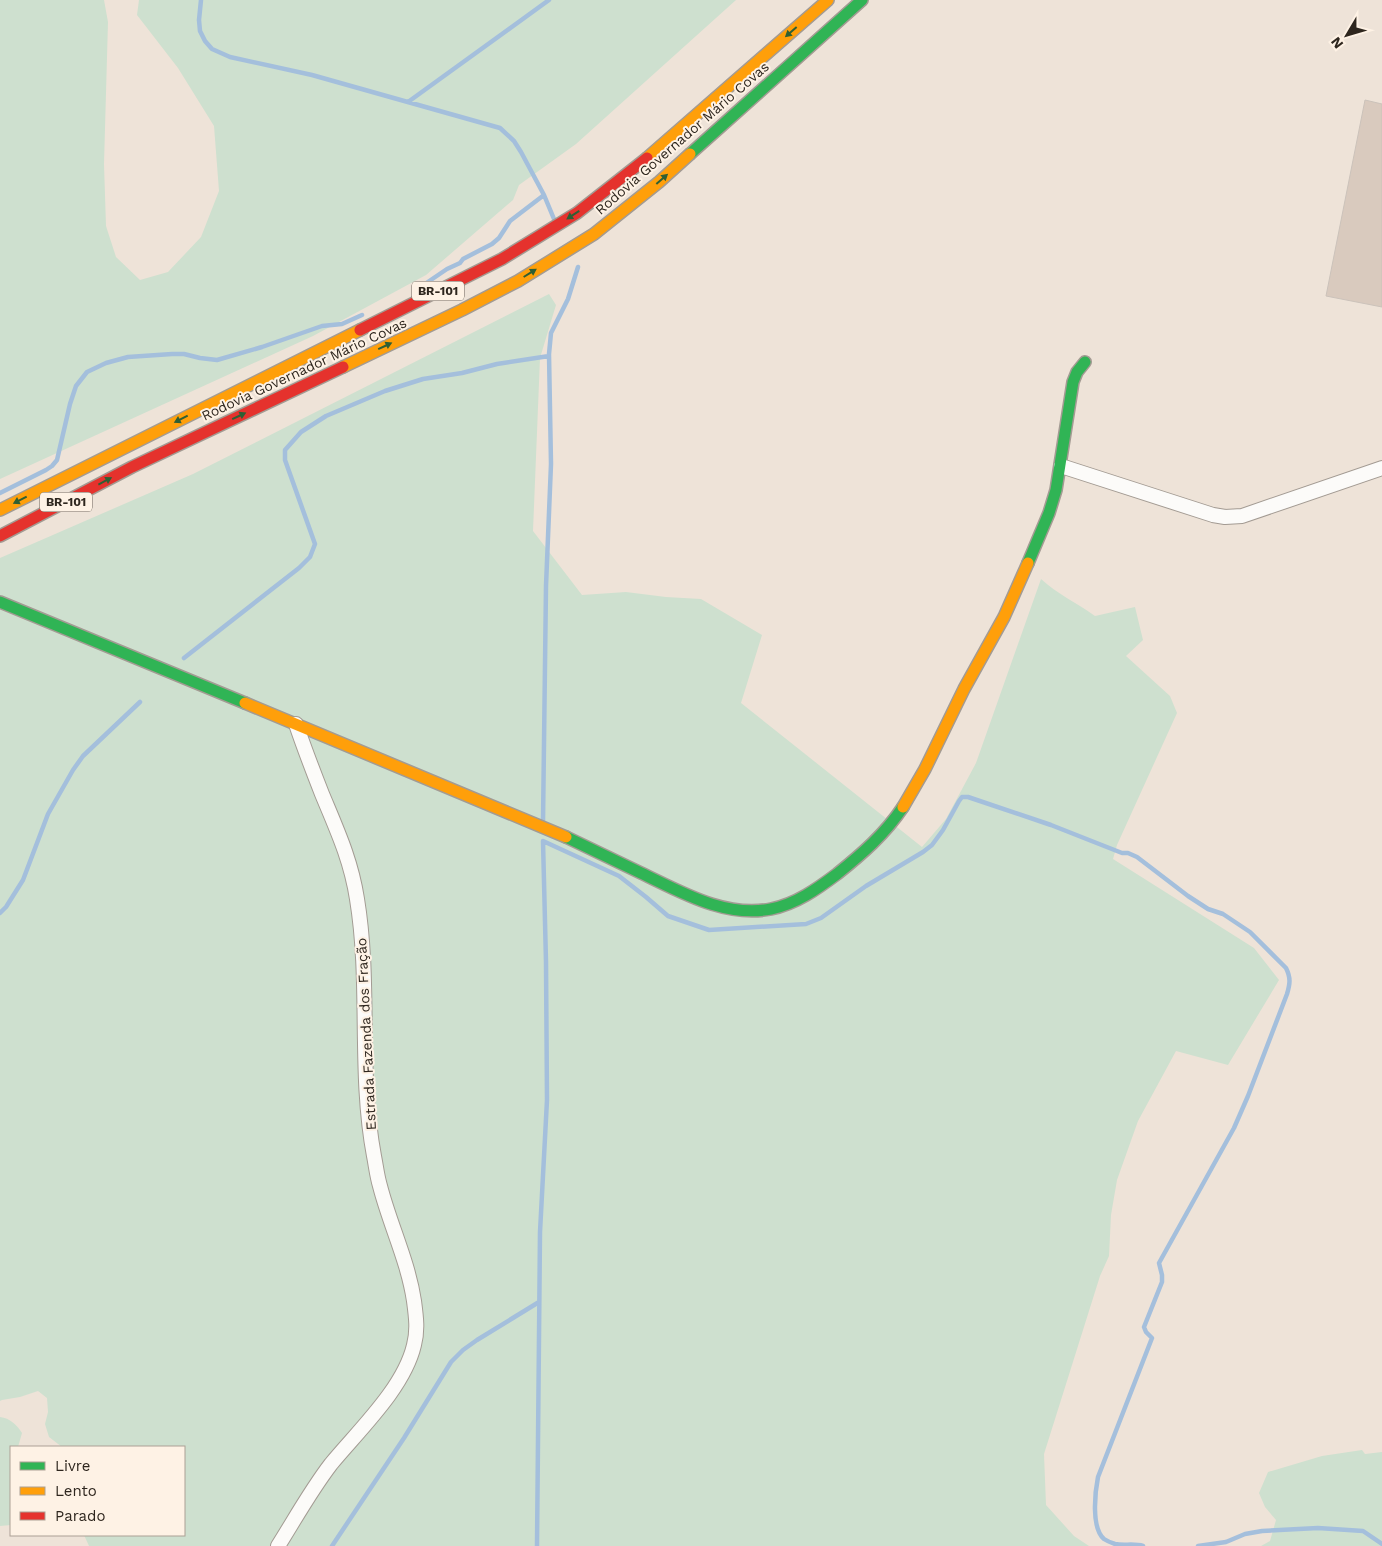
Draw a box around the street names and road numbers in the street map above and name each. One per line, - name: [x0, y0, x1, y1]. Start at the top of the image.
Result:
- street label: Rodovia Governador Mário Covas: [592, 58, 772, 218]
- road number: BR-101: [412, 282, 464, 300]
- street label: Rodovia Governador Mário Covas: [199, 314, 409, 424]
- road number: BR-101: [40, 492, 92, 512]
- street label: Estrada Fazenda dos Fração: [353, 937, 379, 1131]

